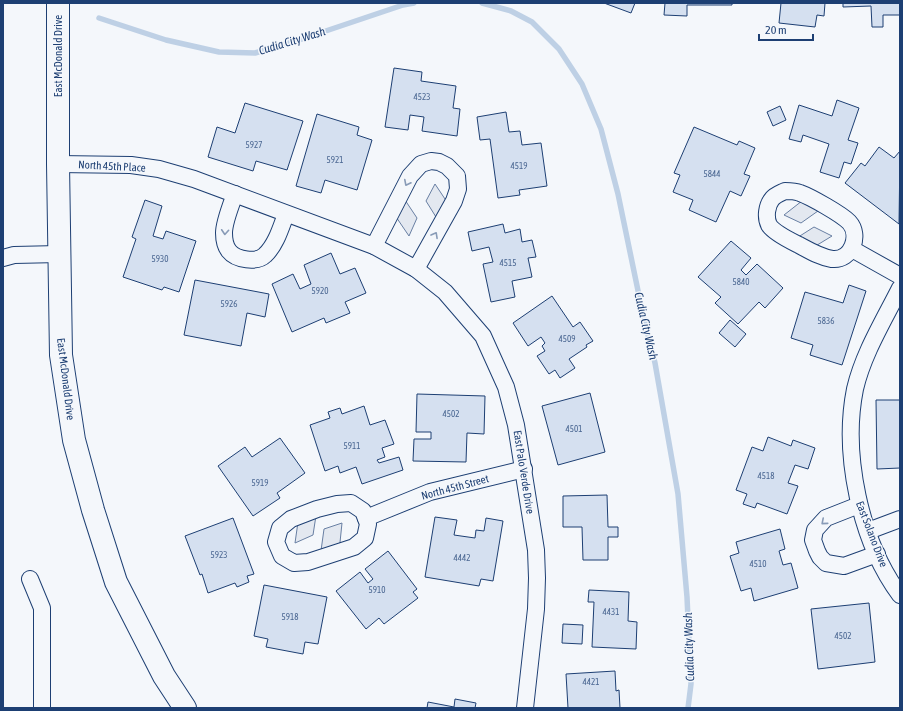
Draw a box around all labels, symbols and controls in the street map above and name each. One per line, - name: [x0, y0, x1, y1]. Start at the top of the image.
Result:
- street label: East McDonald Drive: [52, 15, 64, 97]
- scale bar: [759, 16, 813, 42]
- text: 20 m: [765, 23, 787, 37]
- water label: Cudia City Wash: [257, 24, 327, 58]
- house number: 4523: [414, 92, 430, 102]
- house number: 5927: [246, 140, 262, 150]
- house number: 5921: [327, 155, 343, 165]
- street label: North 45th Place: [78, 158, 146, 174]
- house number: 4519: [511, 161, 527, 171]
- house number: 5844: [704, 169, 720, 179]
- one-way arrow: [404, 179, 411, 186]
- one-way arrow: [221, 229, 230, 235]
- one-way arrow: [431, 232, 438, 240]
- house number: 5930: [152, 254, 168, 264]
- house number: 4515: [500, 258, 516, 268]
- house number: 5840: [733, 277, 749, 287]
- house number: 5920: [312, 286, 328, 296]
- water label: Cudia City Wash: [631, 291, 661, 361]
- house number: 5926: [221, 299, 237, 309]
- house number: 5836: [818, 316, 834, 326]
- house number: 4509: [559, 334, 575, 344]
- street label: East McDonald Drive: [55, 337, 77, 421]
- house number: 4502: [443, 409, 459, 419]
- house number: 4501: [566, 424, 582, 434]
- street label: East Palo Verde Drive: [511, 429, 537, 515]
- house number: 5911: [344, 441, 360, 451]
- house number: 4518: [758, 471, 774, 481]
- street label: North 45th Street: [420, 472, 490, 502]
- house number: 5919: [252, 478, 268, 488]
- street label: East Solano Drive: [854, 499, 890, 569]
- one-way arrow: [822, 517, 829, 524]
- house number: 5923: [211, 550, 227, 560]
- house number: 4442: [454, 553, 470, 563]
- house number: 4510: [750, 559, 766, 569]
- house number: 5910: [369, 585, 385, 595]
- house number: 4431: [603, 607, 619, 617]
- house number: 5918: [282, 612, 298, 622]
- water label: Cudia City Wash: [681, 612, 697, 682]
- house number: 4502: [835, 631, 851, 641]
- house number: 4421: [583, 677, 599, 687]

